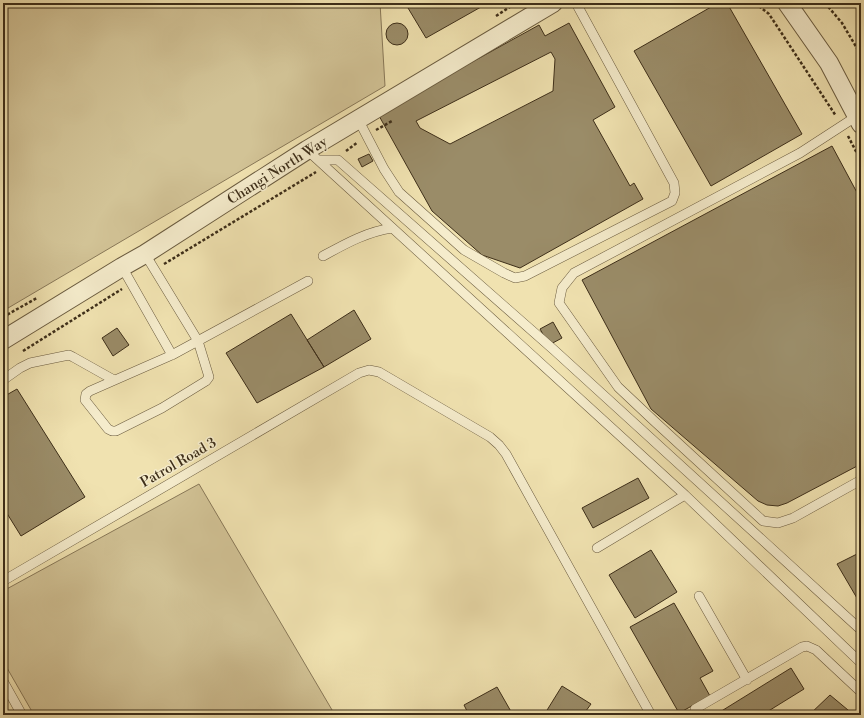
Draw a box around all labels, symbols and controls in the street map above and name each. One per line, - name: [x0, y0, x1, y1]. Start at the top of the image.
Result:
- street label: Changi North Way: [224, 133, 331, 209]
- street label: Patrol Road 3: [137, 434, 220, 492]

